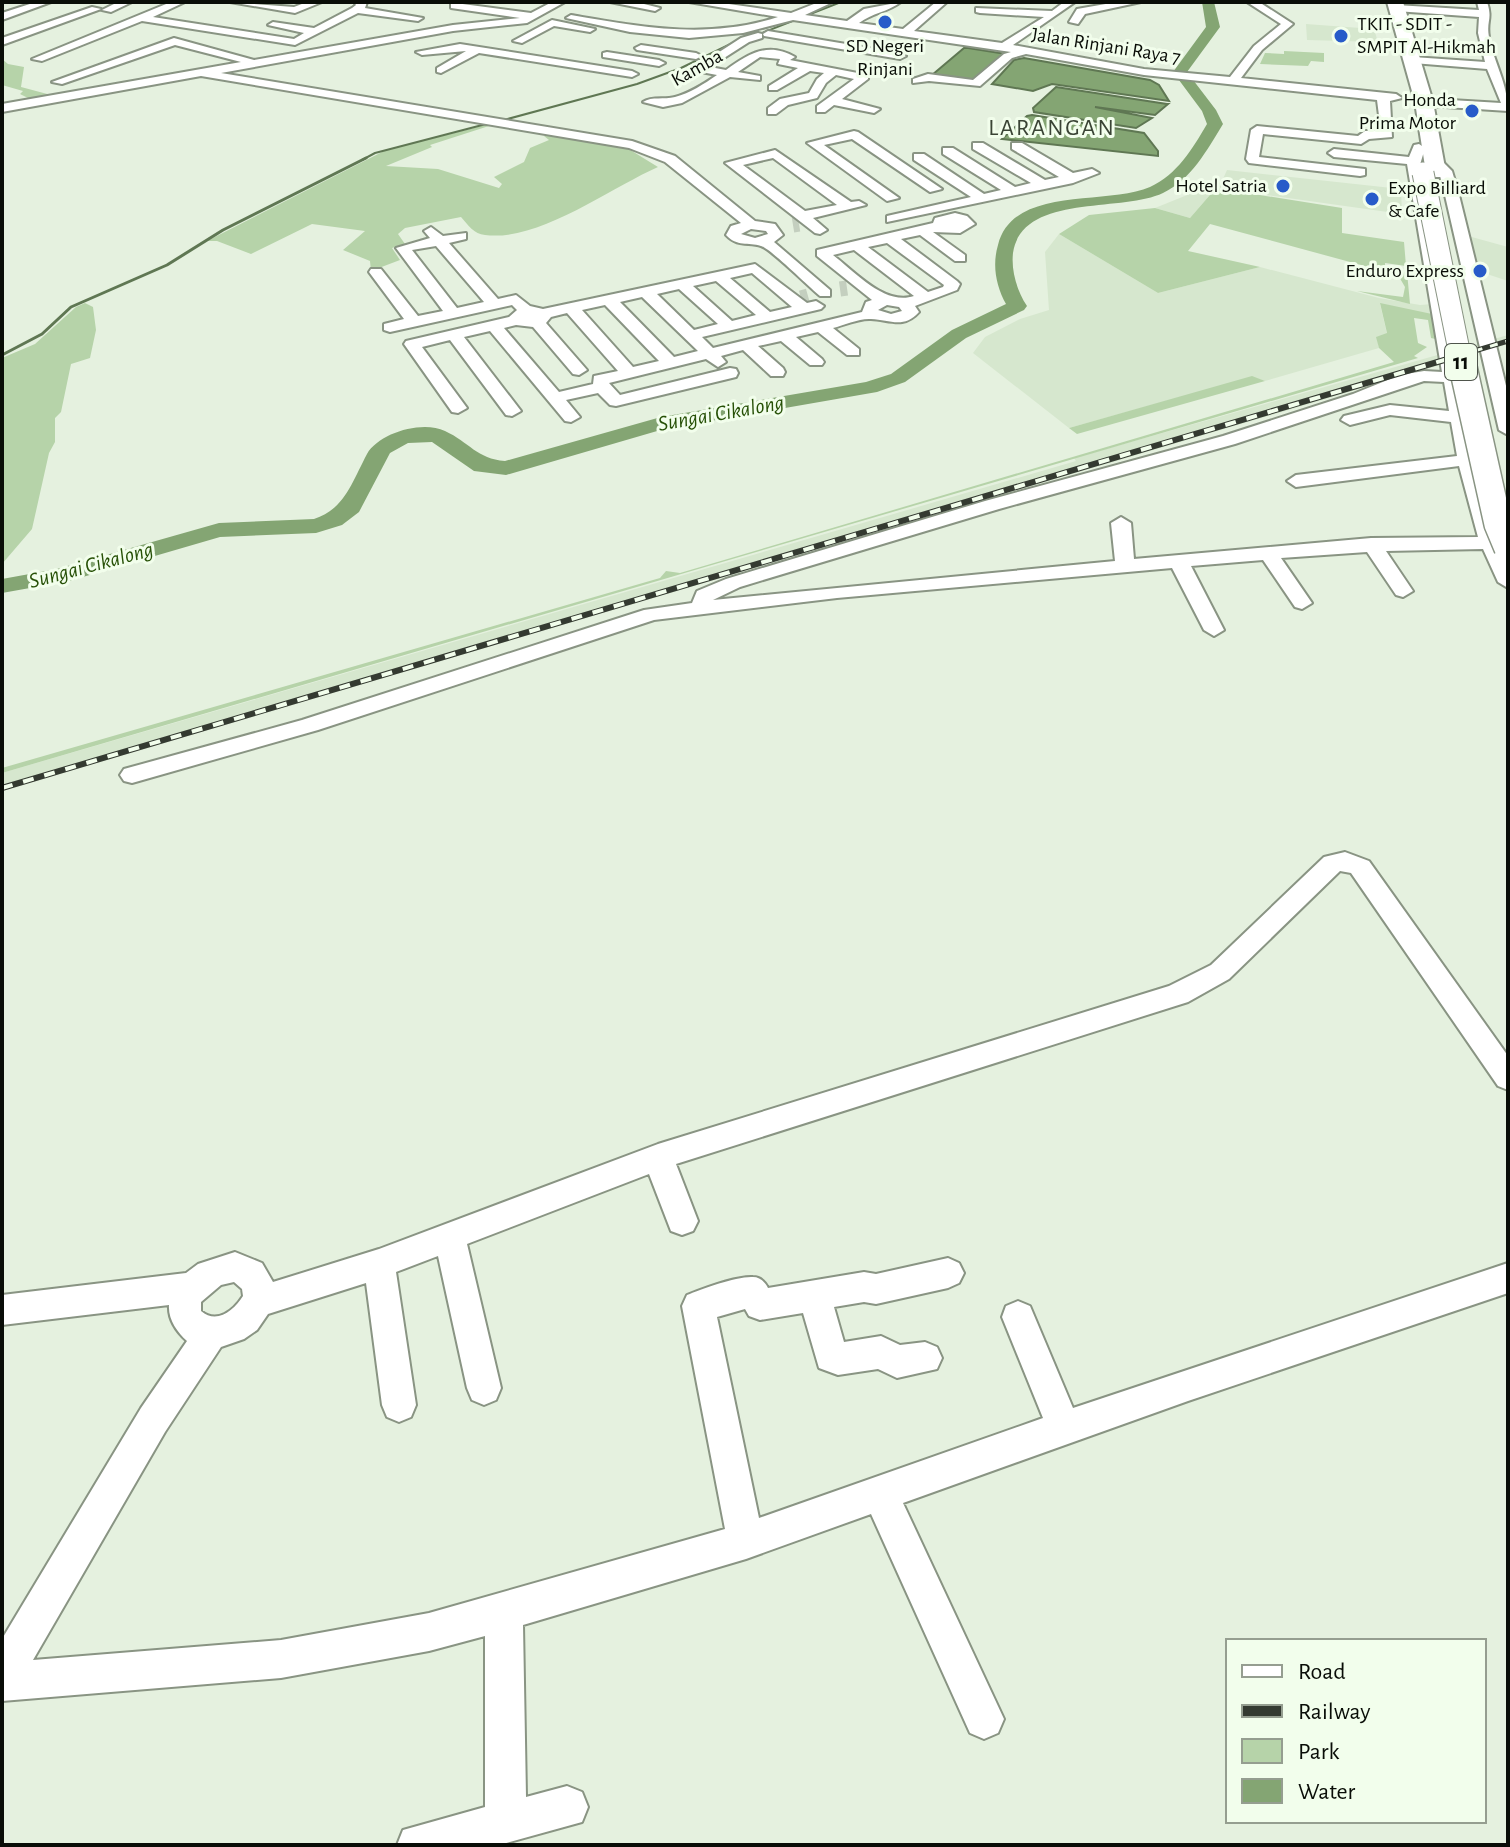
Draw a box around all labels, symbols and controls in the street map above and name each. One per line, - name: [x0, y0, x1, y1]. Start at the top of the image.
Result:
- marker: SD Negeri Rinjani: [876, 13, 894, 31]
- place label: TKIT - SDIT - SMPIT Al-Hikmah: [1357, 14, 1496, 57]
- street label: Jalan Rinjani Raya 7: [1030, 24, 1182, 68]
- marker: TKIT - SDIT - SMPIT Al-Hikmah: [1332, 27, 1350, 45]
- place label: SD Negeri Rinjani: [846, 36, 924, 79]
- street label: Kamba: [668, 46, 726, 90]
- place label: Honda Prima Motor: [1359, 90, 1457, 133]
- marker: Honda Prima Motor: [1463, 102, 1481, 120]
- district label: LARANGAN: [988, 116, 1116, 140]
- place label: Hotel Satria: [1175, 176, 1267, 196]
- marker: Hotel Satria: [1274, 177, 1292, 195]
- place label: Expo Billiard & Cafe: [1388, 178, 1486, 221]
- marker: Expo Billiard & Cafe: [1363, 190, 1381, 208]
- place label: Enduro Express: [1346, 261, 1464, 281]
- marker: Enduro Express: [1471, 262, 1489, 280]
- road number: 11: [1445, 344, 1477, 380]
- water label: Sungai Cikalong: [656, 391, 786, 435]
- water label: Sungai Cikalong: [26, 538, 156, 592]
- legend: [1226, 1639, 1486, 1823]
- text: Road: [1298, 1660, 1346, 1684]
- text: Railway: [1298, 1700, 1370, 1724]
- text: Park: [1298, 1740, 1339, 1764]
- text: Water: [1298, 1780, 1356, 1804]

